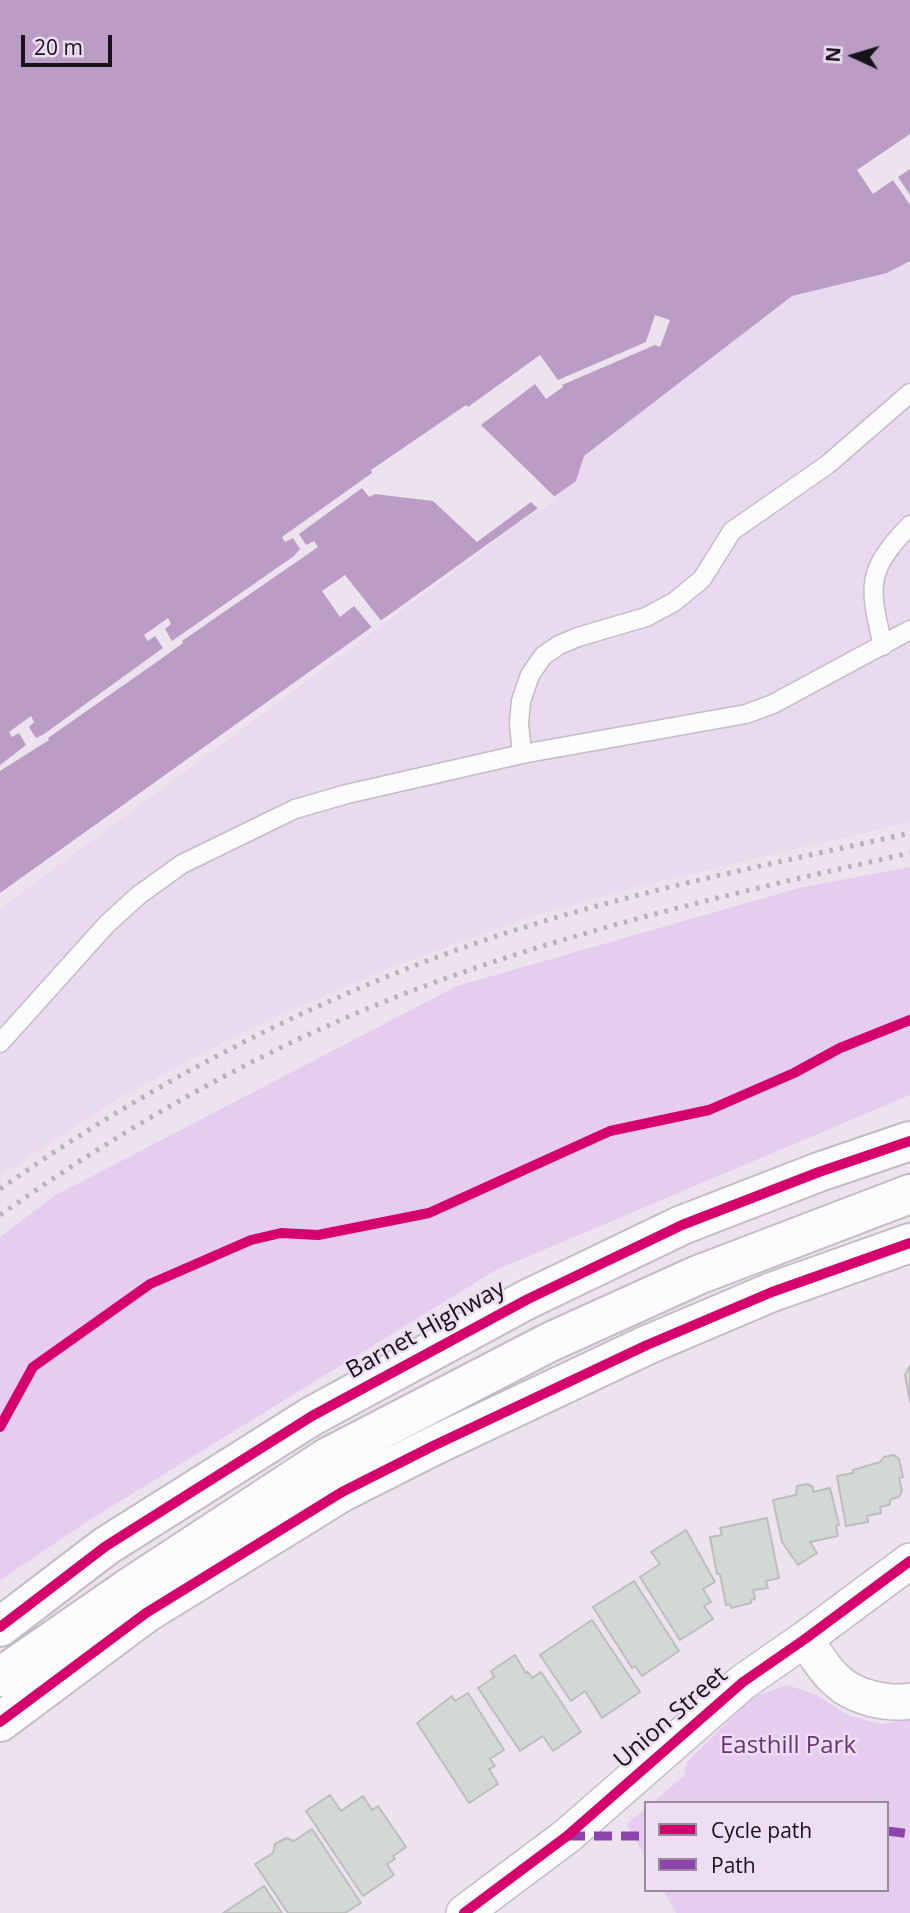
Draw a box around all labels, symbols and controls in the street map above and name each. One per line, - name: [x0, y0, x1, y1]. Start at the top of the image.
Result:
- scale bar: [24, 21, 116, 65]
- north arrow: [819, 21, 889, 91]
- text: 20 m: [34, 33, 83, 61]
- text: N: [820, 46, 847, 63]
- street label: Barnet Highway: [342, 1274, 510, 1386]
- street label: Union Street: [608, 1661, 734, 1775]
- park label: Easthill Park: [720, 1732, 856, 1760]
- legend: [644, 1801, 889, 1892]
- text: Cycle path: [711, 1816, 812, 1844]
- text: Path: [711, 1851, 756, 1879]

